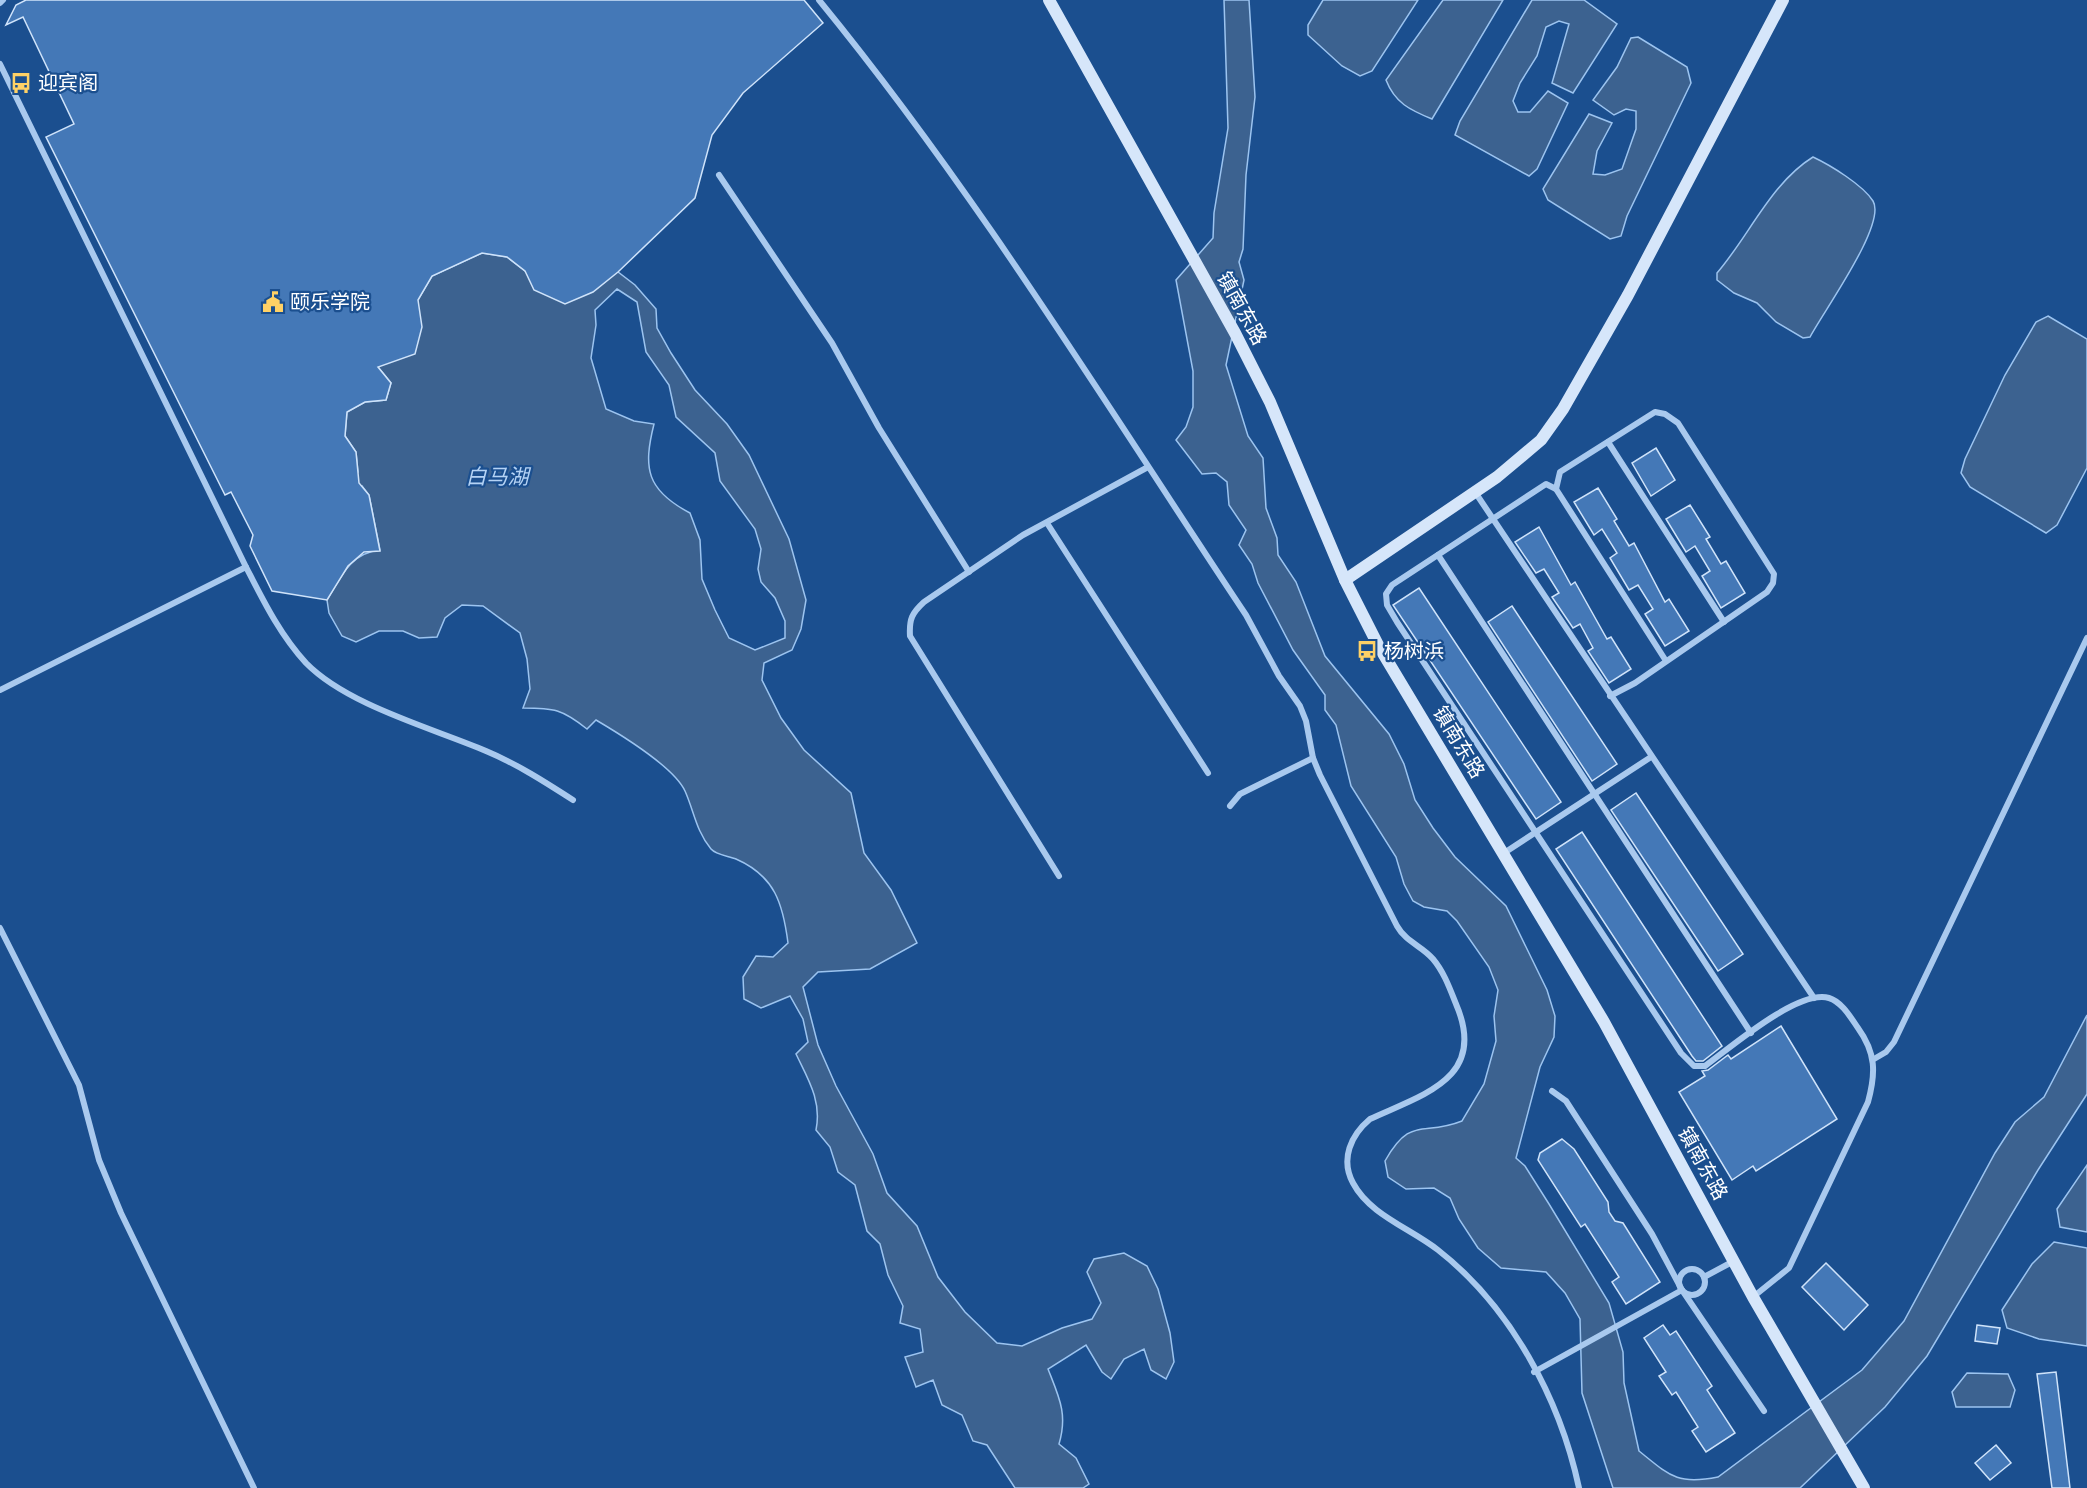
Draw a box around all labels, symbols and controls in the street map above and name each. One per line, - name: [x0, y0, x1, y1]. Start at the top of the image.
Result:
- bus stop icon: 迎宾阁: [9, 71, 33, 95]
- place label: 迎宾阁: [38, 71, 98, 95]
- street label: 镇南东路: [1212, 267, 1272, 349]
- public building icon: 颐乐学院: [261, 290, 285, 314]
- place label: 颐乐学院: [290, 290, 370, 314]
- water label: 白马湖: [466, 464, 531, 489]
- bus stop icon: 杨树浜: [1355, 639, 1379, 663]
- place label: 杨树浜: [1384, 639, 1444, 663]
- street label: 镇南东路: [1428, 702, 1490, 782]
- street label: 镇南东路: [1673, 1122, 1733, 1204]

